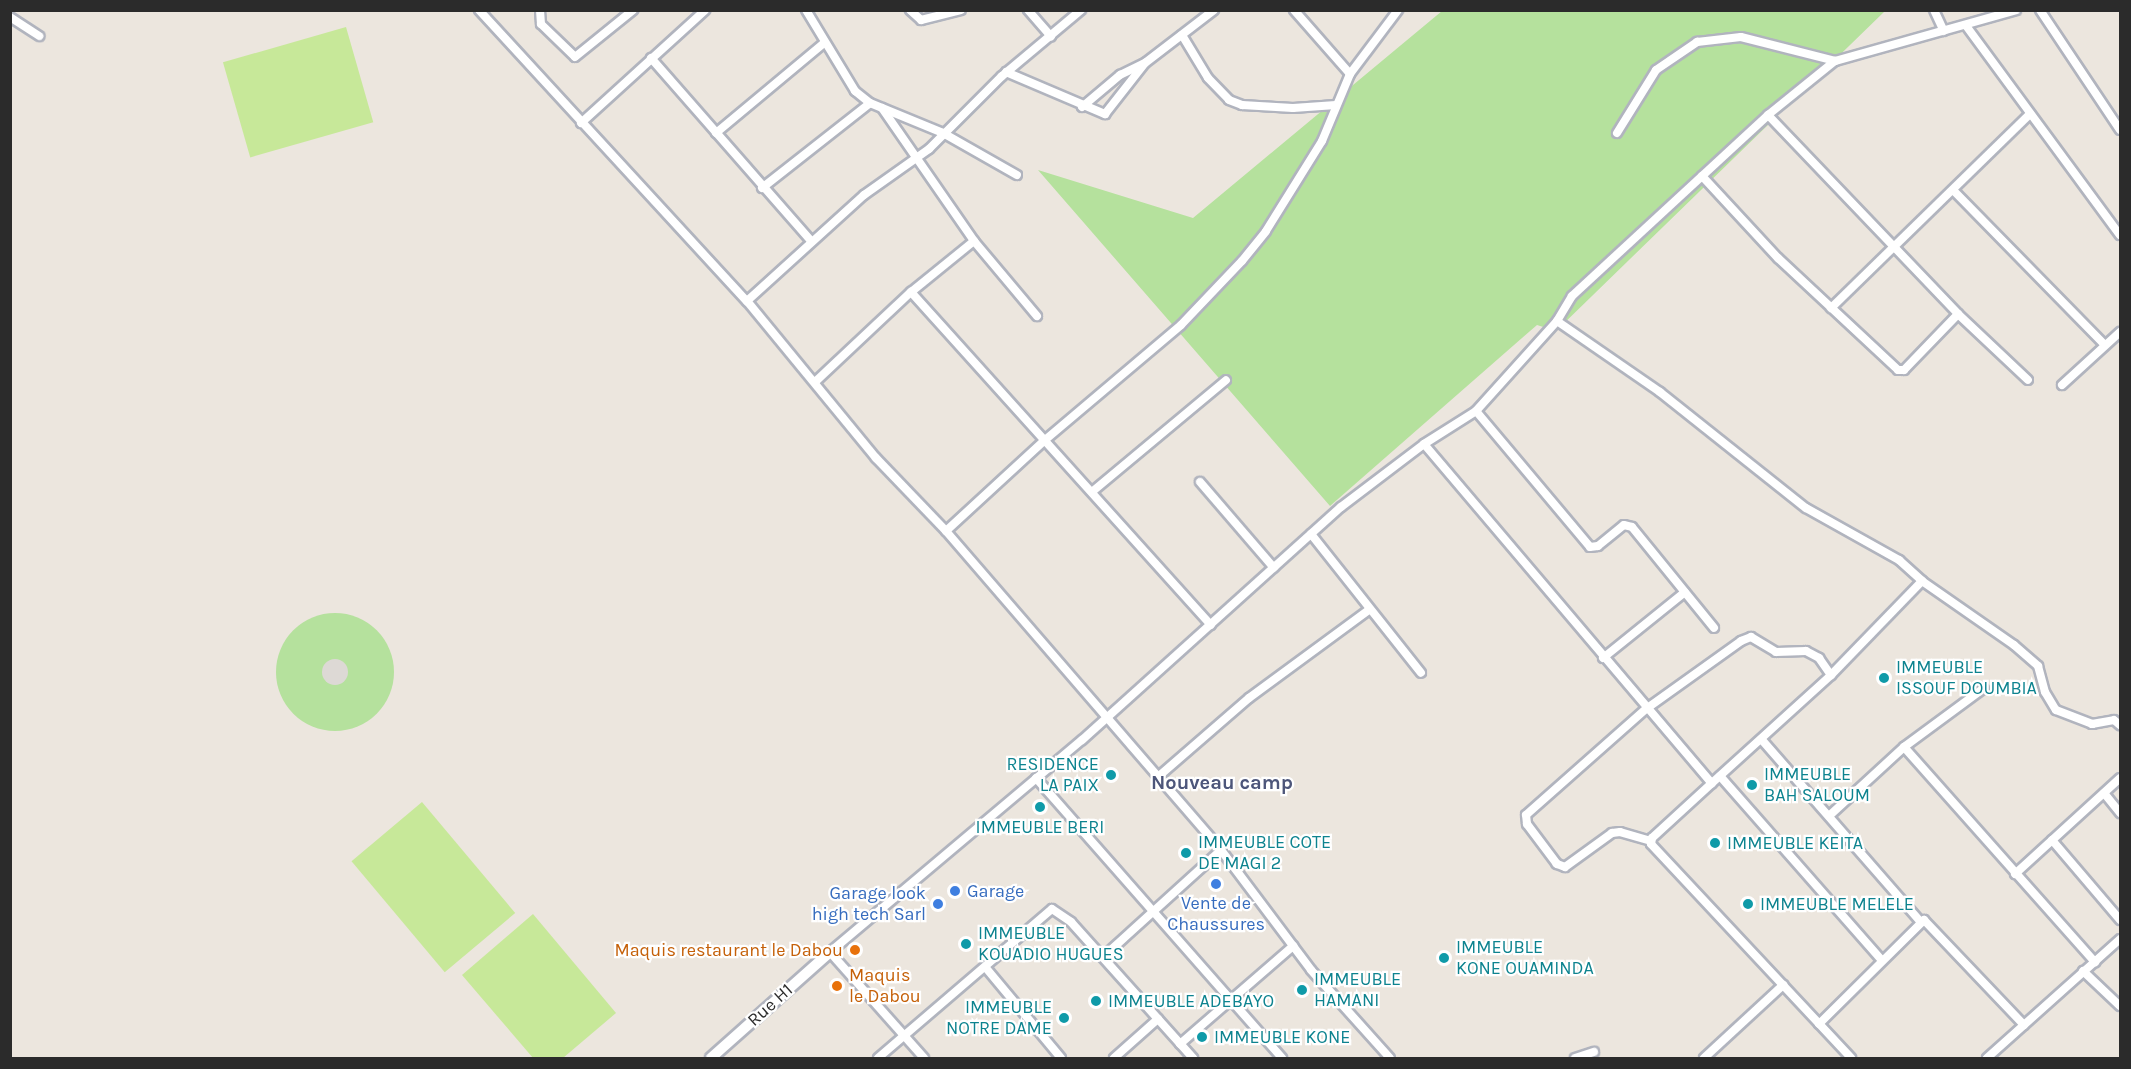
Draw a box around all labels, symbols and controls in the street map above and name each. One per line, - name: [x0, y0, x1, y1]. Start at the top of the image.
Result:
- place label: IMMEUBLE ISSOUF DOUMBIA: [1896, 657, 2037, 700]
- marker: IMMEUBLE ISSOUF DOUMBIA: [1877, 671, 1891, 685]
- place label: RESIDENCE LA PAIX: [1006, 754, 1099, 796]
- place label: IMMEUBLE BAH SALOUM: [1764, 764, 1870, 806]
- marker: RESIDENCE LA PAIX: [1104, 768, 1118, 782]
- district label: Nouveau camp: [1151, 770, 1293, 794]
- marker: IMMEUBLE BAH SALOUM: [1745, 778, 1759, 792]
- marker: IMMEUBLE BERI: [1033, 800, 1047, 814]
- place label: IMMEUBLE BERI: [976, 816, 1104, 838]
- place label: IMMEUBLE COTE DE MAGI 2: [1198, 832, 1331, 874]
- place label: IMMEUBLE KEITA: [1727, 832, 1863, 854]
- marker: IMMEUBLE KEITA: [1708, 836, 1722, 850]
- marker: IMMEUBLE COTE DE MAGI 2: [1179, 846, 1193, 860]
- marker: Vente de Chaussures: [1209, 877, 1223, 891]
- place label: Garage: [967, 880, 1024, 902]
- place label: Garage look high tech Sarl: [812, 883, 926, 926]
- marker: Garage: [948, 884, 962, 898]
- place label: Vente de Chaussures: [1167, 893, 1265, 936]
- place label: IMMEUBLE MELELE: [1760, 893, 1914, 915]
- marker: Garage look high tech Sarl: [931, 897, 945, 911]
- marker: IMMEUBLE MELELE: [1741, 897, 1755, 911]
- place label: IMMEUBLE KOUADIO HUGUES: [978, 923, 1124, 966]
- marker: IMMEUBLE KOUADIO HUGUES: [959, 937, 973, 951]
- place label: IMMEUBLE KONE OUAMINDA: [1456, 937, 1594, 980]
- place label: Maquis restaurant le Dabou: [614, 939, 843, 961]
- marker: Maquis restaurant le Dabou: [848, 943, 862, 957]
- marker: IMMEUBLE KONE OUAMINDA: [1437, 951, 1451, 965]
- place label: Maquis le Dabou: [849, 965, 921, 1008]
- place label: IMMEUBLE HAMANI: [1314, 969, 1401, 1012]
- street label: Rue H1: [743, 979, 797, 1031]
- marker: Maquis le Dabou: [830, 979, 844, 993]
- marker: IMMEUBLE HAMANI: [1295, 983, 1309, 997]
- place label: IMMEUBLE ADEBAYO: [1108, 990, 1274, 1012]
- marker: IMMEUBLE ADEBAYO: [1089, 994, 1103, 1008]
- place label: IMMEUBLE NOTRE DAME: [946, 997, 1052, 1040]
- marker: IMMEUBLE NOTRE DAME: [1057, 1011, 1071, 1025]
- place label: IMMEUBLE KONE: [1214, 1026, 1350, 1048]
- marker: IMMEUBLE KONE: [1195, 1030, 1209, 1044]

